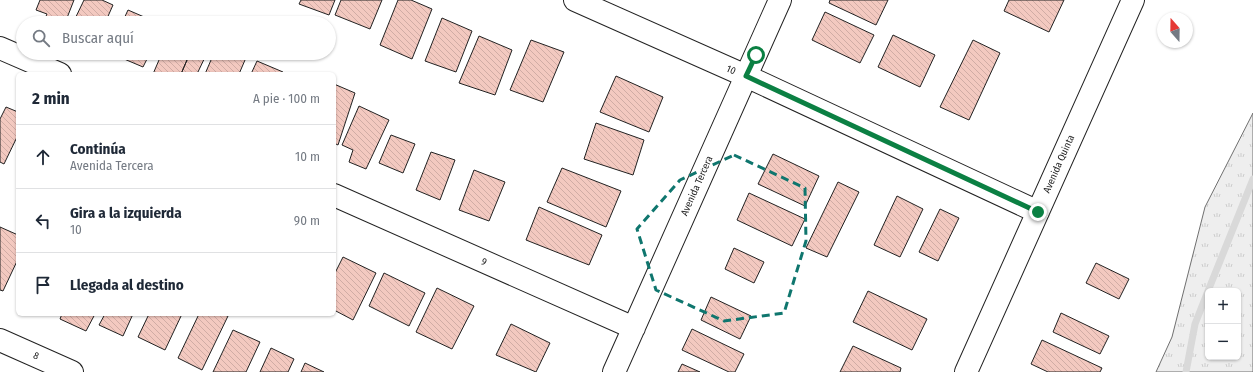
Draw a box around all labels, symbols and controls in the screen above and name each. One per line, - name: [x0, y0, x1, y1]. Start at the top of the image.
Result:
- north arrow: [1157, 12, 1193, 48]
- search box: [16, 16, 336, 60]
- icon: search: [30, 27, 52, 49]
- text: Buscar aquí: [62, 29, 134, 47]
- route start: [747, 46, 765, 64]
- street label: 10: [724, 63, 738, 77]
- text: 2 min: [32, 88, 70, 109]
- text: A pie · 100 m: [253, 91, 320, 106]
- street label: Avenida Quinta: [1041, 133, 1077, 195]
- text: Continúa: [70, 140, 126, 158]
- icon: ahead: [32, 146, 54, 168]
- text: 10 m: [295, 149, 320, 164]
- street label: Avenida Tercera: [678, 154, 716, 218]
- text: Avenida Tercera: [70, 158, 154, 173]
- route end: [1029, 203, 1047, 221]
- text: Gira a la izquierda: [70, 204, 182, 222]
- icon: left: [32, 210, 54, 232]
- text: 90 m: [294, 213, 320, 228]
- text: 10: [70, 222, 82, 237]
- street label: 9: [479, 256, 489, 269]
- icon: arrive: [32, 274, 54, 296]
- text: Llegada al destino: [70, 276, 184, 294]
- map controls: [1205, 288, 1241, 360]
- button: +: [1205, 288, 1241, 324]
- button: −: [1205, 324, 1241, 360]
- street label: 8: [31, 350, 41, 362]

